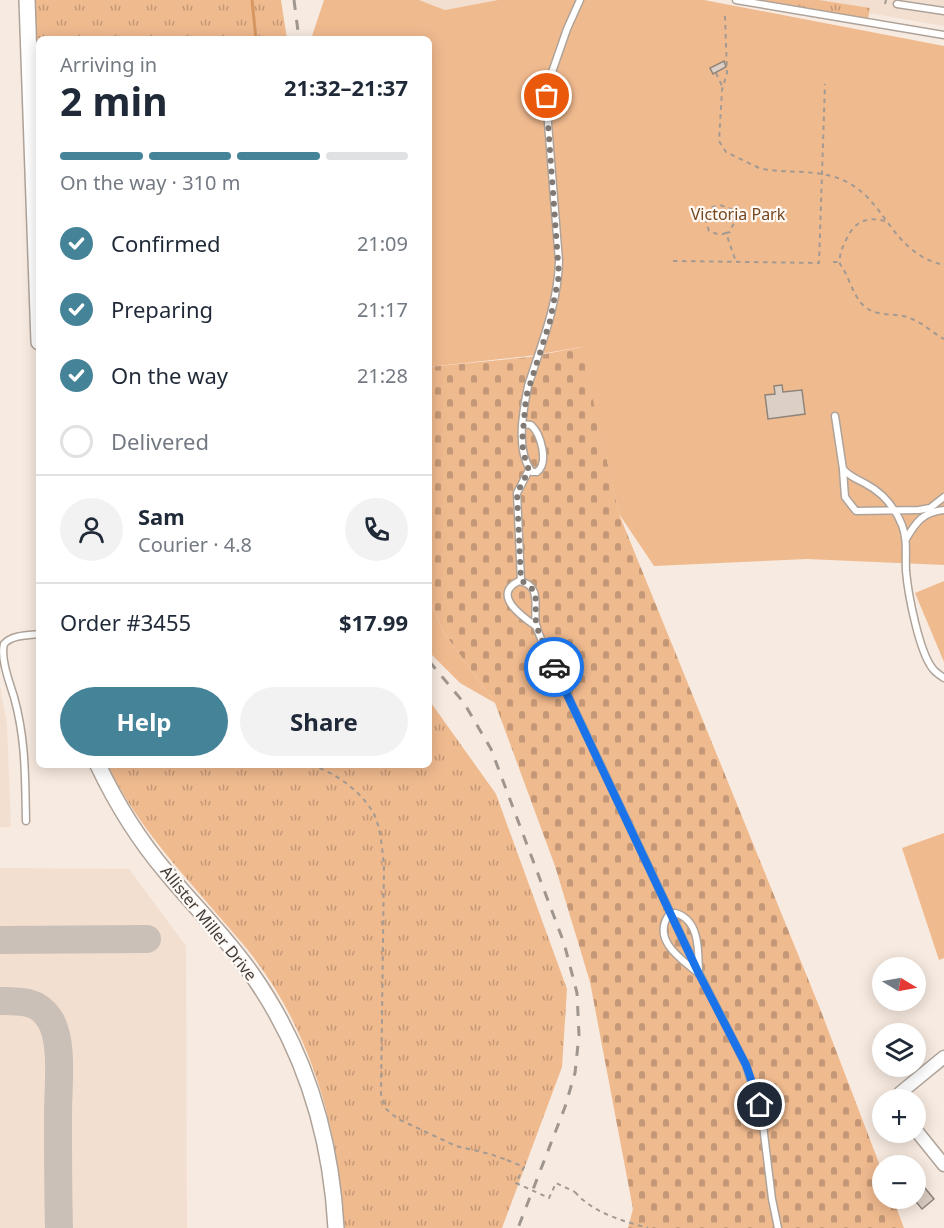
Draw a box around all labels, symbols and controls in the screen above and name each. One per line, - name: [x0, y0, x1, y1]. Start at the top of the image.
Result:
- text: Arriving in: [60, 51, 157, 78]
- pin: [521, 70, 572, 121]
- text: 21:32–21:37: [284, 72, 408, 102]
- text: 2 min: [60, 74, 167, 127]
- icon: bag: [530, 79, 563, 112]
- text: On the way · 310 m: [60, 169, 240, 196]
- park label: Victoria Park: [691, 203, 786, 225]
- icon: check: [60, 227, 93, 260]
- text: Confirmed: [111, 228, 221, 258]
- text: 21:09: [357, 230, 408, 257]
- icon: check: [60, 293, 93, 326]
- text: Preparing: [111, 294, 213, 324]
- text: 21:17: [357, 296, 408, 323]
- icon: check: [60, 359, 93, 392]
- text: On the way: [111, 360, 228, 390]
- text: 21:28: [357, 362, 408, 389]
- text: Delivered: [111, 426, 209, 456]
- button: person: [60, 498, 123, 561]
- button: phone: [345, 498, 408, 561]
- text: Sam: [138, 501, 185, 531]
- text: Courier · 4.8: [138, 531, 252, 558]
- text: Order #3455: [60, 607, 191, 637]
- text: $17.99: [339, 607, 408, 637]
- courier: [524, 637, 584, 697]
- icon: car: [538, 651, 571, 684]
- button: Help: [60, 687, 228, 756]
- button: Share: [240, 687, 408, 756]
- street label: Allister Miller Drive: [156, 861, 262, 985]
- north arrow: [872, 957, 926, 1011]
- map controls: [872, 957, 926, 1209]
- button: layers: [872, 1023, 926, 1077]
- pin: [734, 1079, 785, 1130]
- icon: home: [743, 1088, 776, 1121]
- button: +: [872, 1089, 926, 1143]
- button: −: [872, 1155, 926, 1209]

